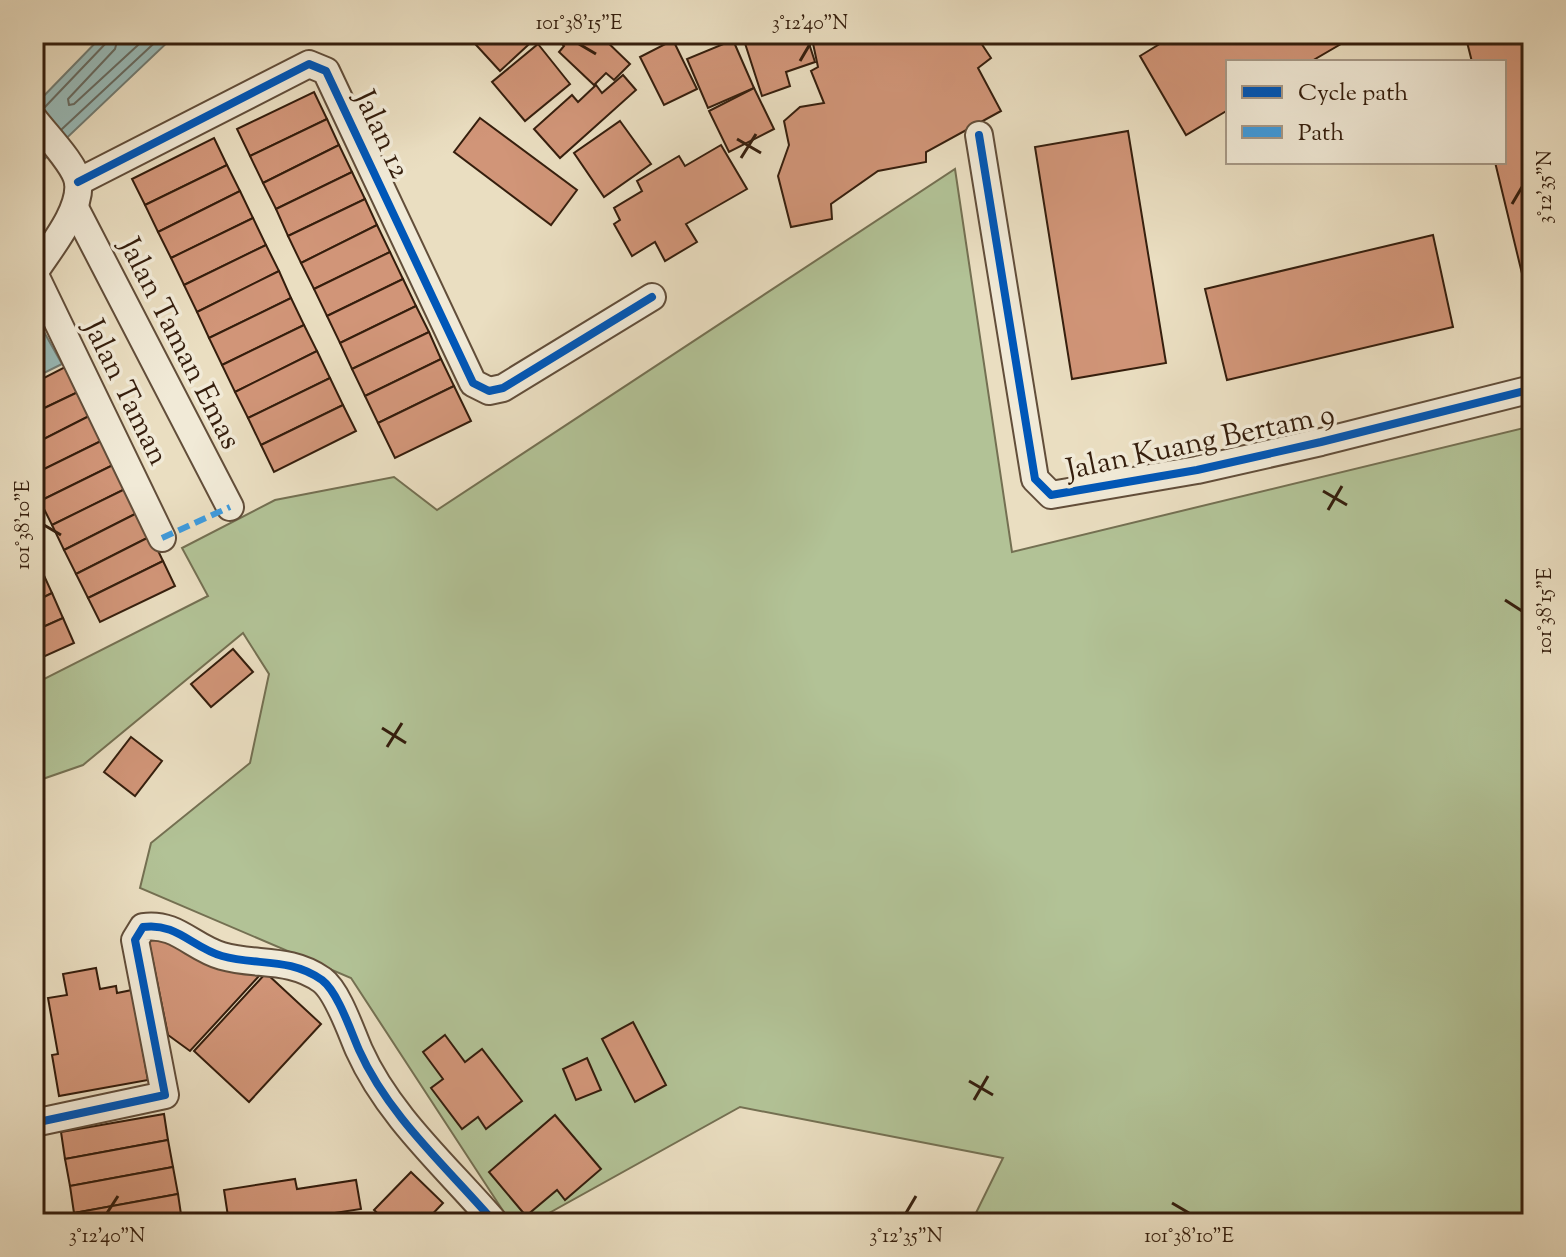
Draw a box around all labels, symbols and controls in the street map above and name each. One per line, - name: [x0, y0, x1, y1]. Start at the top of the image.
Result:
- text: 101°38'15"E: [536, 10, 622, 39]
- text: 3°12'40"N: [772, 10, 848, 39]
- legend: [1226, 60, 1506, 164]
- text: Cycle path: [1298, 77, 1408, 111]
- street label: Jalan 12: [341, 82, 420, 186]
- text: Path: [1298, 117, 1344, 151]
- text: 3°12'35"N: [1532, 150, 1561, 224]
- street label: Jalan Taman Emas: [112, 231, 250, 455]
- street label: Jalan Taman: [76, 313, 178, 471]
- street label: Jalan Kuang Bertam 9: [1061, 394, 1339, 493]
- text: 101°38'10"E: [10, 480, 39, 570]
- text: 101°38'15"E: [1532, 568, 1561, 654]
- text: 3°12'40"N: [69, 1223, 145, 1252]
- text: 3°12'35"N: [869, 1223, 943, 1252]
- text: 101°38'10"E: [1144, 1223, 1234, 1252]

